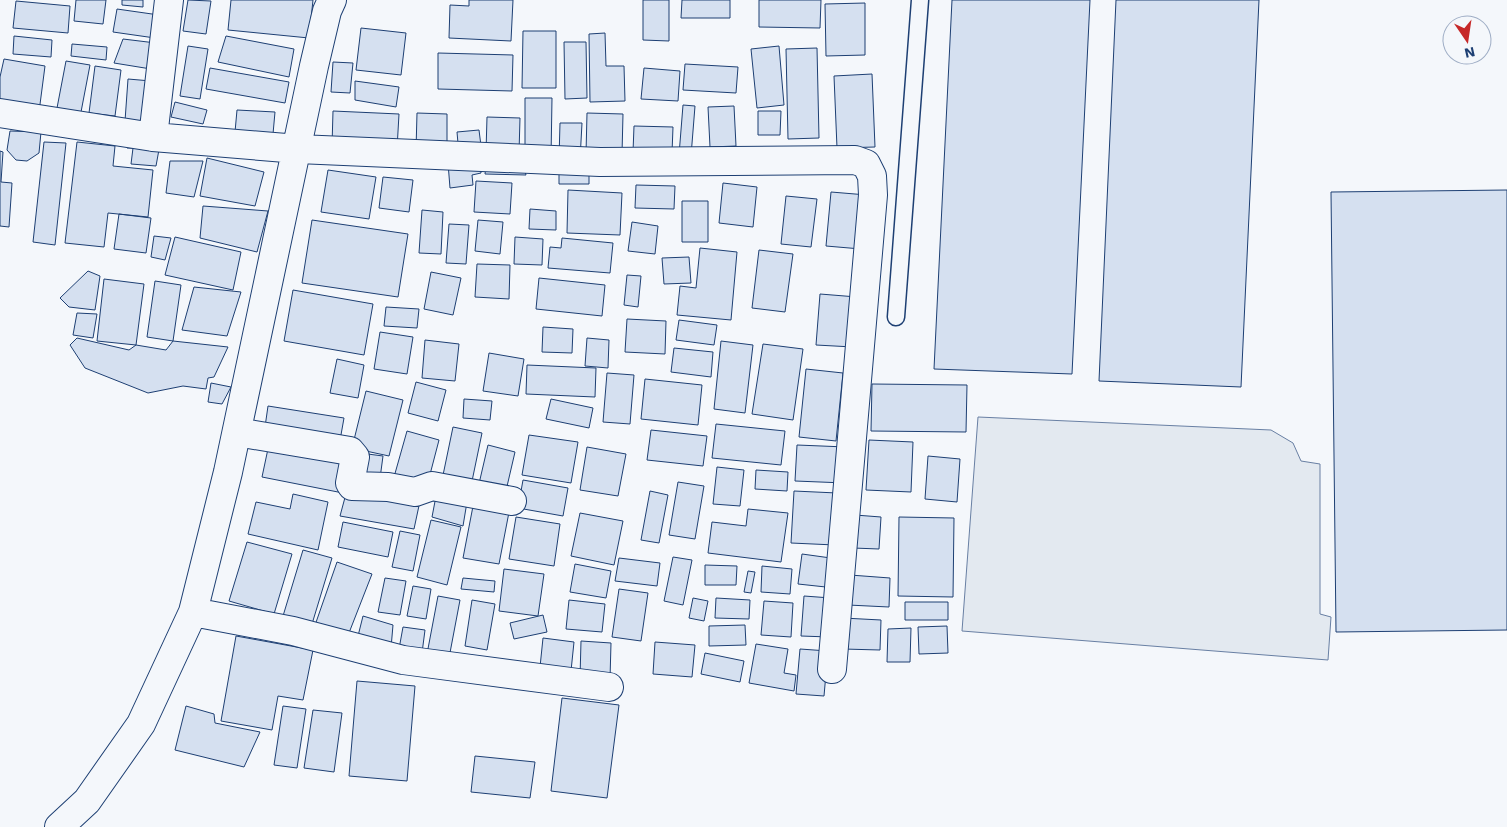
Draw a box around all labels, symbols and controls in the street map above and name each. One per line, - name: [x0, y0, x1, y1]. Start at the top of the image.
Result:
- north arrow: [1442, 15, 1492, 65]
- text: N: [1463, 44, 1477, 62]

